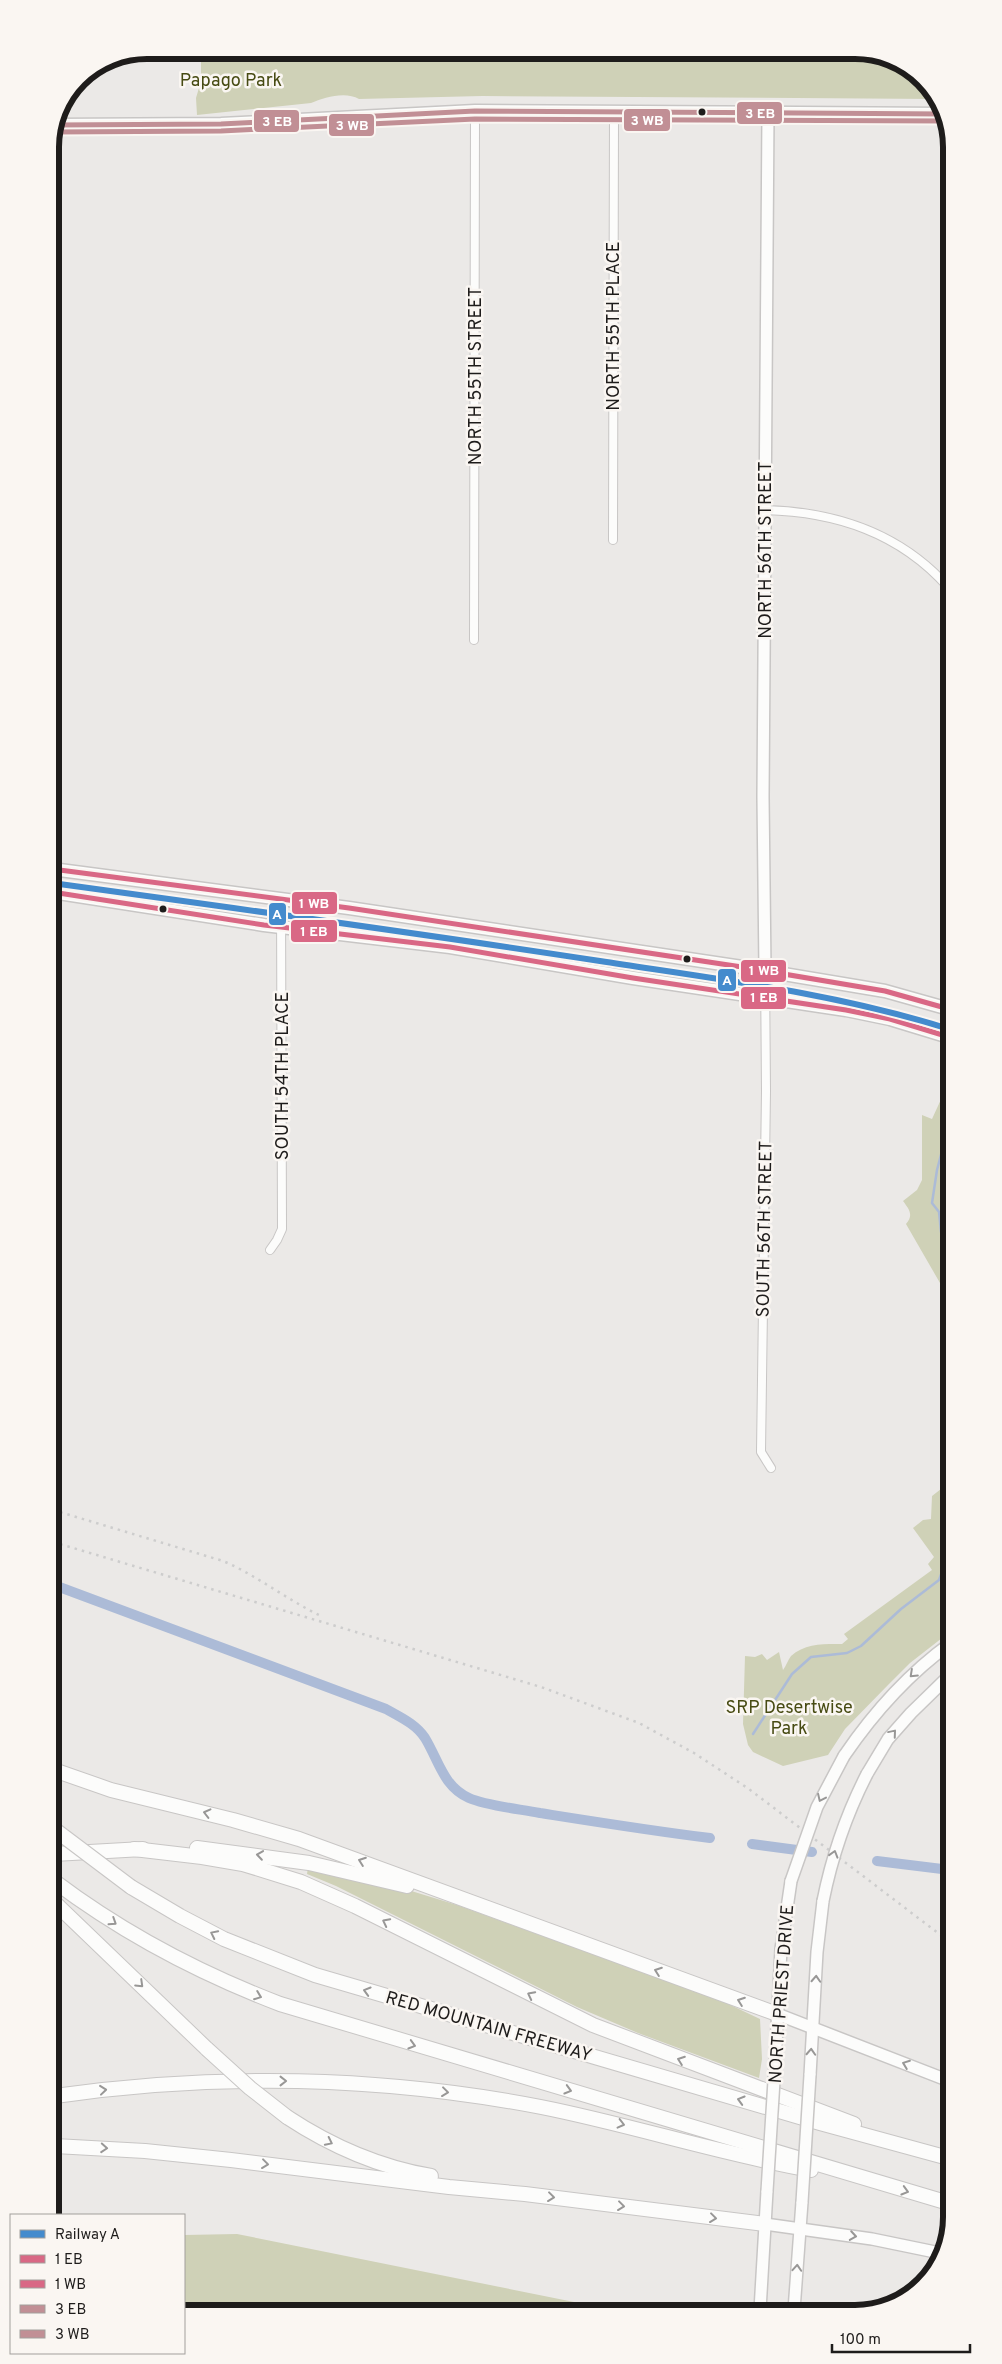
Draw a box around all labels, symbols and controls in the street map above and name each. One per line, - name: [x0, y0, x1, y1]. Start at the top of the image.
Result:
- park label: Papago Park: [180, 70, 282, 93]
- line badge: 3 EB: [736, 101, 783, 125]
- text: 3 EB: [745, 106, 775, 123]
- unlabelled marker: [697, 107, 707, 117]
- line badge: 3 WB: [623, 108, 671, 132]
- line badge: 3 EB: [253, 109, 300, 133]
- line badge: 3 WB: [328, 113, 375, 137]
- text: 3 WB: [630, 113, 664, 130]
- text: 3 EB: [262, 114, 292, 131]
- text: 3 WB: [335, 118, 369, 135]
- street label: NORTH 55TH PLACE: [603, 241, 626, 411]
- street label: NORTH 55TH STREET: [465, 287, 488, 465]
- street label: NORTH 56TH STREET: [755, 461, 778, 639]
- line badge: 1 WB: [291, 891, 338, 915]
- text: 1 WB: [299, 896, 329, 913]
- line badge: A: [268, 902, 287, 926]
- unlabelled marker: [158, 904, 168, 914]
- text: A: [272, 907, 282, 924]
- line badge: 1 EB: [290, 919, 338, 943]
- text: 1 EB: [300, 924, 328, 941]
- unlabelled marker: [682, 954, 692, 964]
- line badge: 1 WB: [740, 959, 787, 983]
- text: 1 WB: [749, 963, 779, 980]
- line badge: A: [717, 968, 737, 992]
- text: A: [722, 973, 732, 990]
- line badge: 1 EB: [740, 986, 787, 1010]
- text: 1 EB: [750, 990, 778, 1007]
- street label: SOUTH 54TH PLACE: [272, 992, 295, 1160]
- street label: SOUTH 56TH STREET: [752, 1141, 779, 1318]
- one-way arrow: [910, 1668, 919, 1677]
- park label: SRP Desertwise Park: [725, 1697, 853, 1741]
- one-way arrow: [888, 1730, 896, 1739]
- one-way arrow: [817, 1793, 827, 1802]
- one-way arrow: [203, 1808, 212, 1819]
- one-way arrow: [828, 1850, 838, 1858]
- one-way arrow: [256, 1851, 265, 1861]
- one-way arrow: [359, 1857, 367, 1867]
- street label: NORTH PRIEST DRIVE: [765, 1904, 800, 2084]
- one-way arrow: [108, 1915, 117, 1925]
- one-way arrow: [383, 1918, 392, 1928]
- one-way arrow: [211, 1930, 220, 1940]
- one-way arrow: [654, 1967, 663, 1977]
- one-way arrow: [810, 1975, 821, 1983]
- one-way arrow: [134, 1978, 143, 1987]
- one-way arrow: [363, 1986, 371, 1996]
- street label: RED MOUNTAIN FREEWAY: [383, 1987, 595, 2068]
- one-way arrow: [253, 1990, 261, 2000]
- one-way arrow: [528, 1992, 537, 2002]
- one-way arrow: [737, 1997, 746, 2007]
- one-way arrow: [408, 2039, 416, 2049]
- one-way arrow: [806, 2047, 817, 2055]
- one-way arrow: [677, 2055, 685, 2065]
- one-way arrow: [902, 2060, 911, 2070]
- one-way arrow: [280, 2076, 287, 2086]
- one-way arrow: [99, 2085, 107, 2096]
- one-way arrow: [564, 2085, 572, 2095]
- one-way arrow: [441, 2086, 449, 2097]
- one-way arrow: [737, 2095, 746, 2105]
- one-way arrow: [616, 2118, 625, 2129]
- one-way arrow: [324, 2136, 333, 2146]
- one-way arrow: [100, 2143, 108, 2154]
- one-way arrow: [262, 2158, 270, 2169]
- one-way arrow: [901, 2185, 909, 2196]
- one-way arrow: [547, 2191, 555, 2202]
- one-way arrow: [617, 2200, 625, 2211]
- one-way arrow: [710, 2212, 718, 2223]
- legend: [10, 2214, 185, 2354]
- text: Railway A: [55, 2226, 120, 2245]
- one-way arrow: [849, 2231, 857, 2241]
- text: 1 EB: [55, 2251, 83, 2270]
- one-way arrow: [792, 2264, 803, 2272]
- text: 1 WB: [55, 2276, 86, 2295]
- text: 3 EB: [55, 2301, 86, 2320]
- scale bar: [832, 2322, 970, 2354]
- text: 3 WB: [55, 2326, 90, 2345]
- text: 100 m: [840, 2331, 881, 2350]

